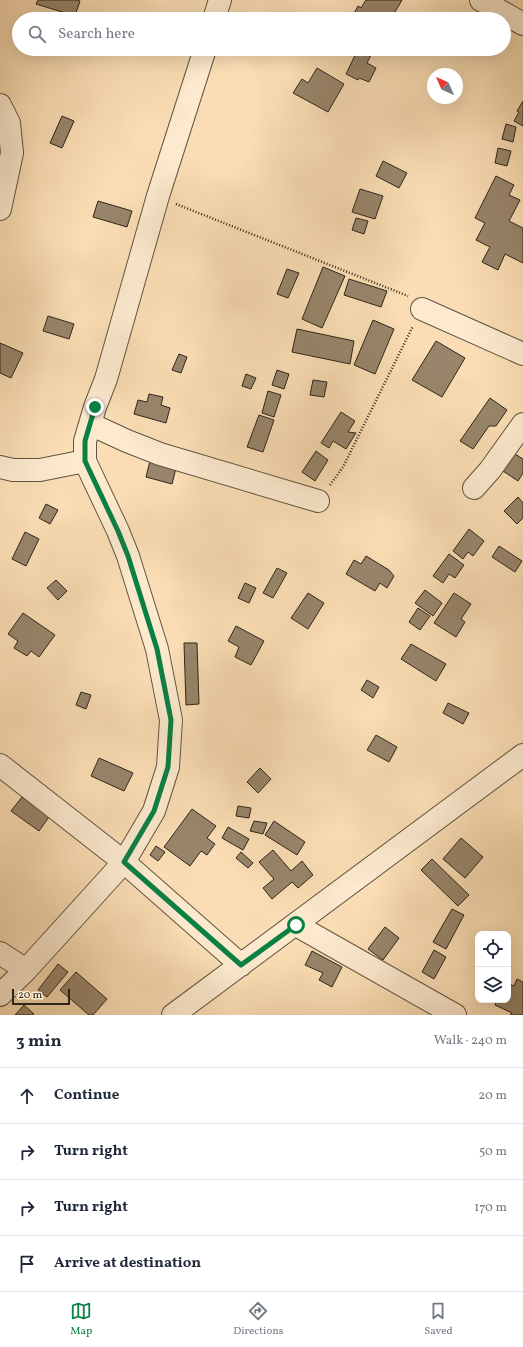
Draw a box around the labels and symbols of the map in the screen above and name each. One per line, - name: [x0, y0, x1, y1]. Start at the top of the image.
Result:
- north arrow: [427, 68, 463, 104]
- route end: [86, 398, 104, 416]
- route start: [287, 916, 305, 934]
- scale bar: [12, 987, 70, 1006]

